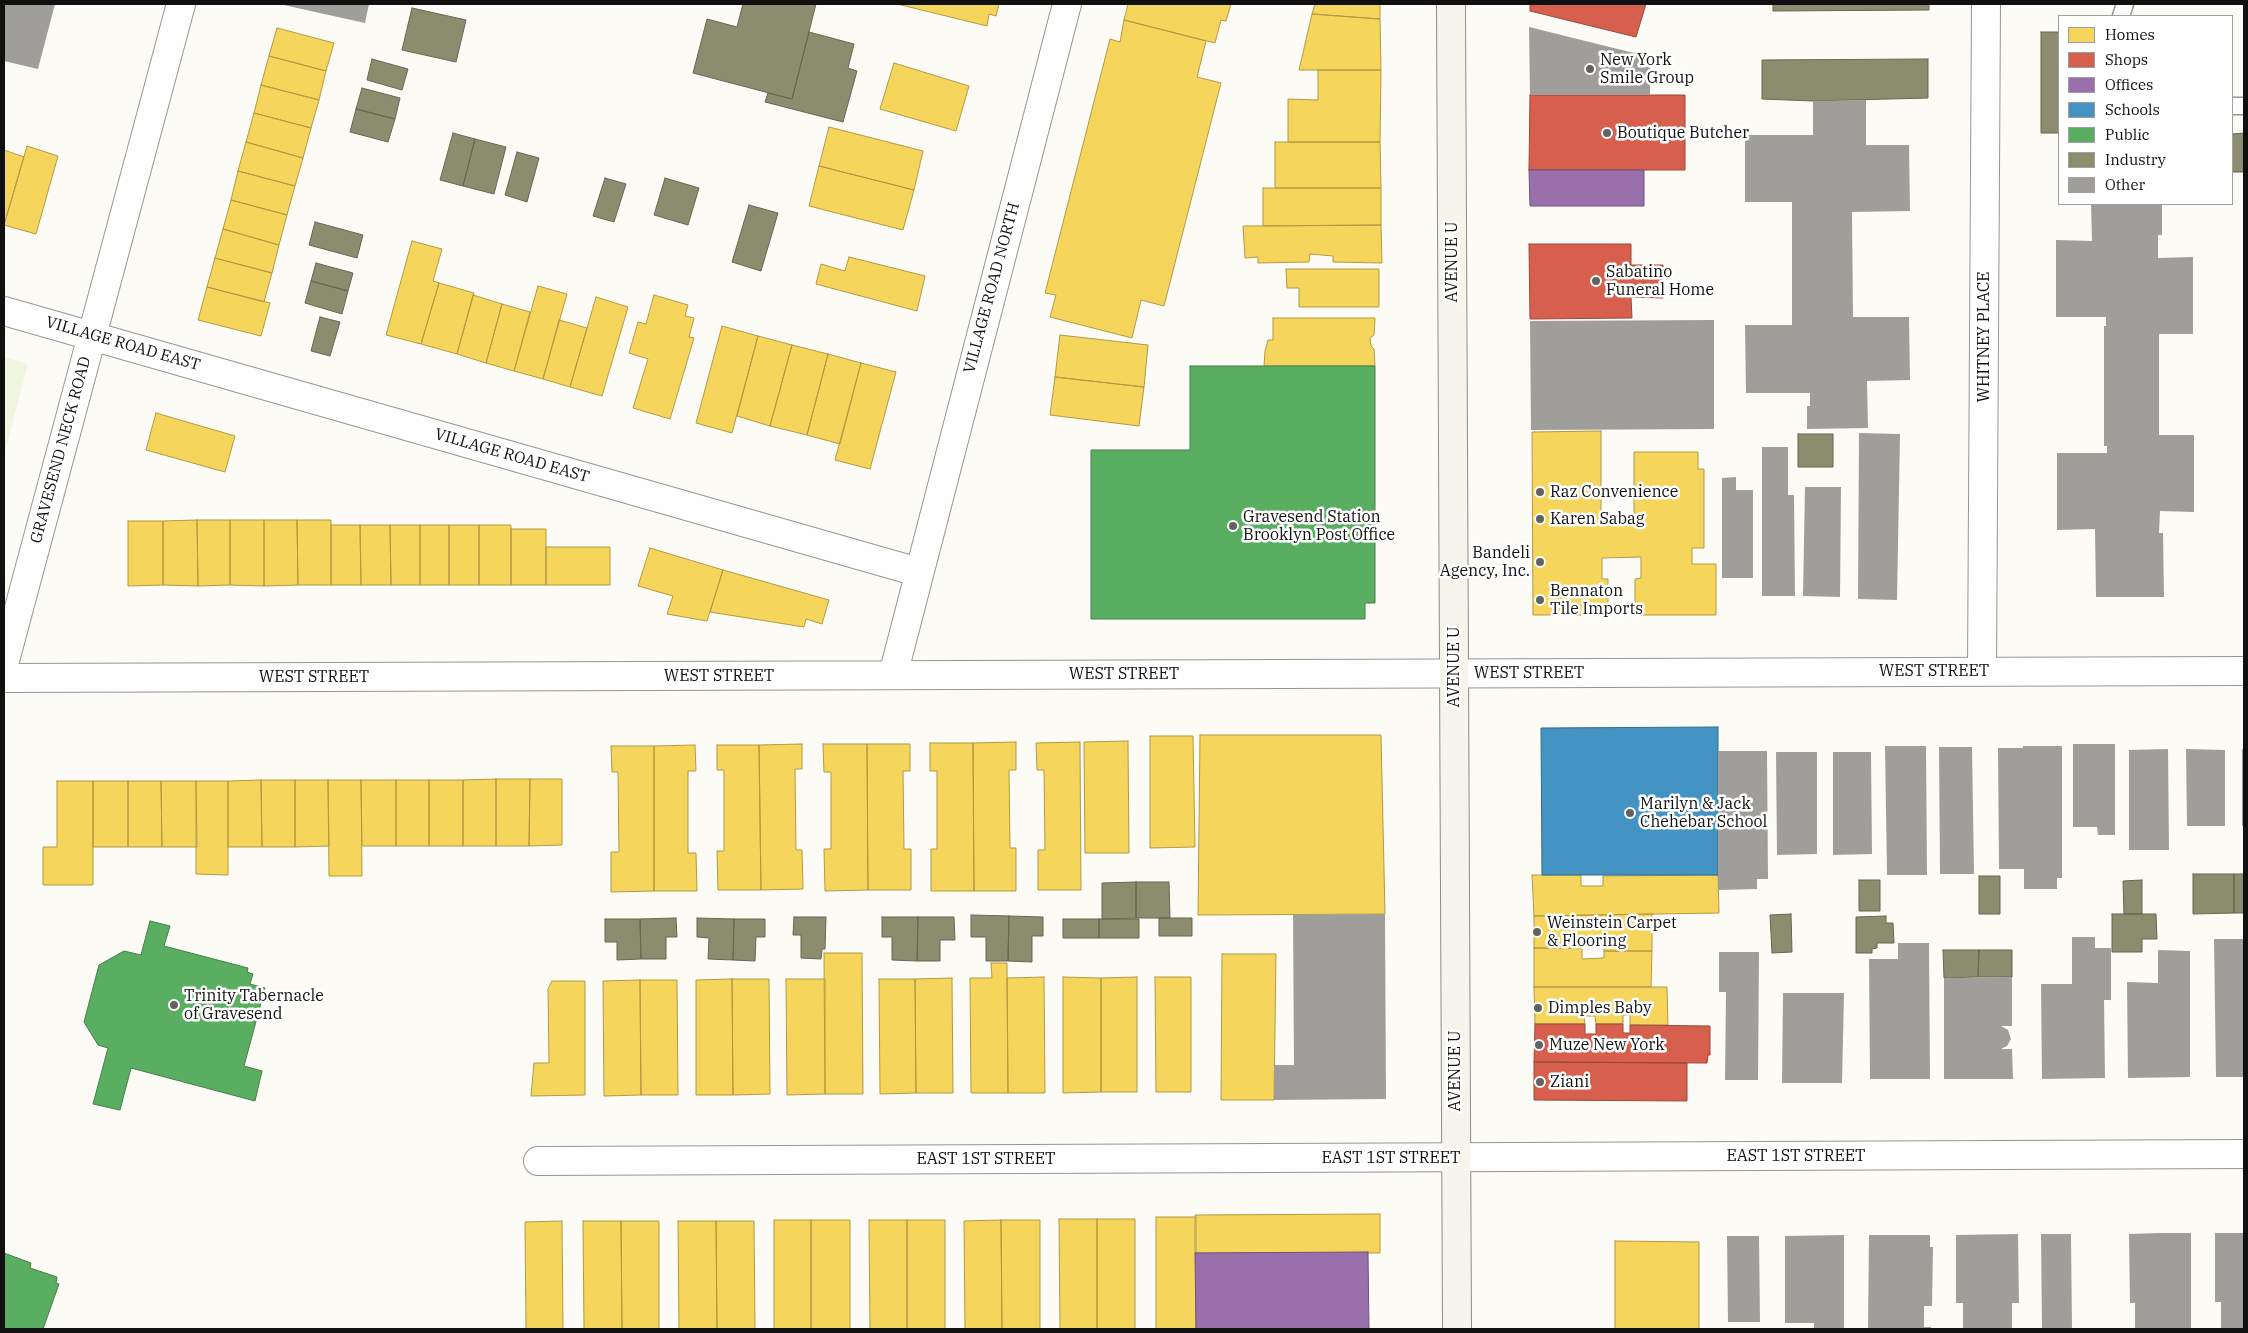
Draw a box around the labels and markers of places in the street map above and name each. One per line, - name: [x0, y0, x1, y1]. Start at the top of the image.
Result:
- place label: New York Smile Group: [1600, 50, 1694, 88]
- marker: New York Smile Group: [1584, 63, 1596, 75]
- place label: Boutique Butcher: [1617, 123, 1749, 143]
- marker: Boutique Butcher: [1601, 127, 1613, 139]
- place label: Sabatino Funeral Home: [1606, 262, 1714, 300]
- marker: Sabatino Funeral Home: [1590, 275, 1602, 287]
- place label: Raz Convenience: [1550, 482, 1678, 502]
- marker: Raz Convenience: [1534, 486, 1546, 498]
- place label: Gravesend Station Brooklyn Post Office: [1243, 507, 1395, 545]
- place label: Karen Sabag: [1550, 509, 1644, 529]
- marker: Karen Sabag: [1534, 513, 1546, 525]
- marker: Gravesend Station Brooklyn Post Office: [1227, 520, 1239, 532]
- place label: Bandeli Agency, Inc.: [1440, 543, 1530, 581]
- marker: Bandeli Agency, Inc.: [1534, 556, 1546, 568]
- place label: Bennaton Tile Imports: [1550, 581, 1643, 619]
- marker: Bennaton Tile Imports: [1534, 594, 1546, 606]
- place label: Marilyn & Jack Chehebar School: [1640, 794, 1767, 832]
- marker: Marilyn & Jack Chehebar School: [1624, 807, 1636, 819]
- place label: Weinstein Carpet & Flooring: [1547, 913, 1677, 951]
- marker: Weinstein Carpet & Flooring: [1531, 926, 1543, 938]
- place label: Trinity Tabernacle of Gravesend: [184, 986, 324, 1024]
- place label: Dimples Baby: [1548, 998, 1652, 1018]
- marker: Trinity Tabernacle of Gravesend: [168, 999, 180, 1011]
- marker: Dimples Baby: [1532, 1002, 1544, 1014]
- place label: Muze New York: [1549, 1035, 1665, 1055]
- marker: Muze New York: [1533, 1039, 1545, 1051]
- place label: Ziani: [1550, 1072, 1589, 1092]
- marker: Ziani: [1534, 1076, 1546, 1088]

